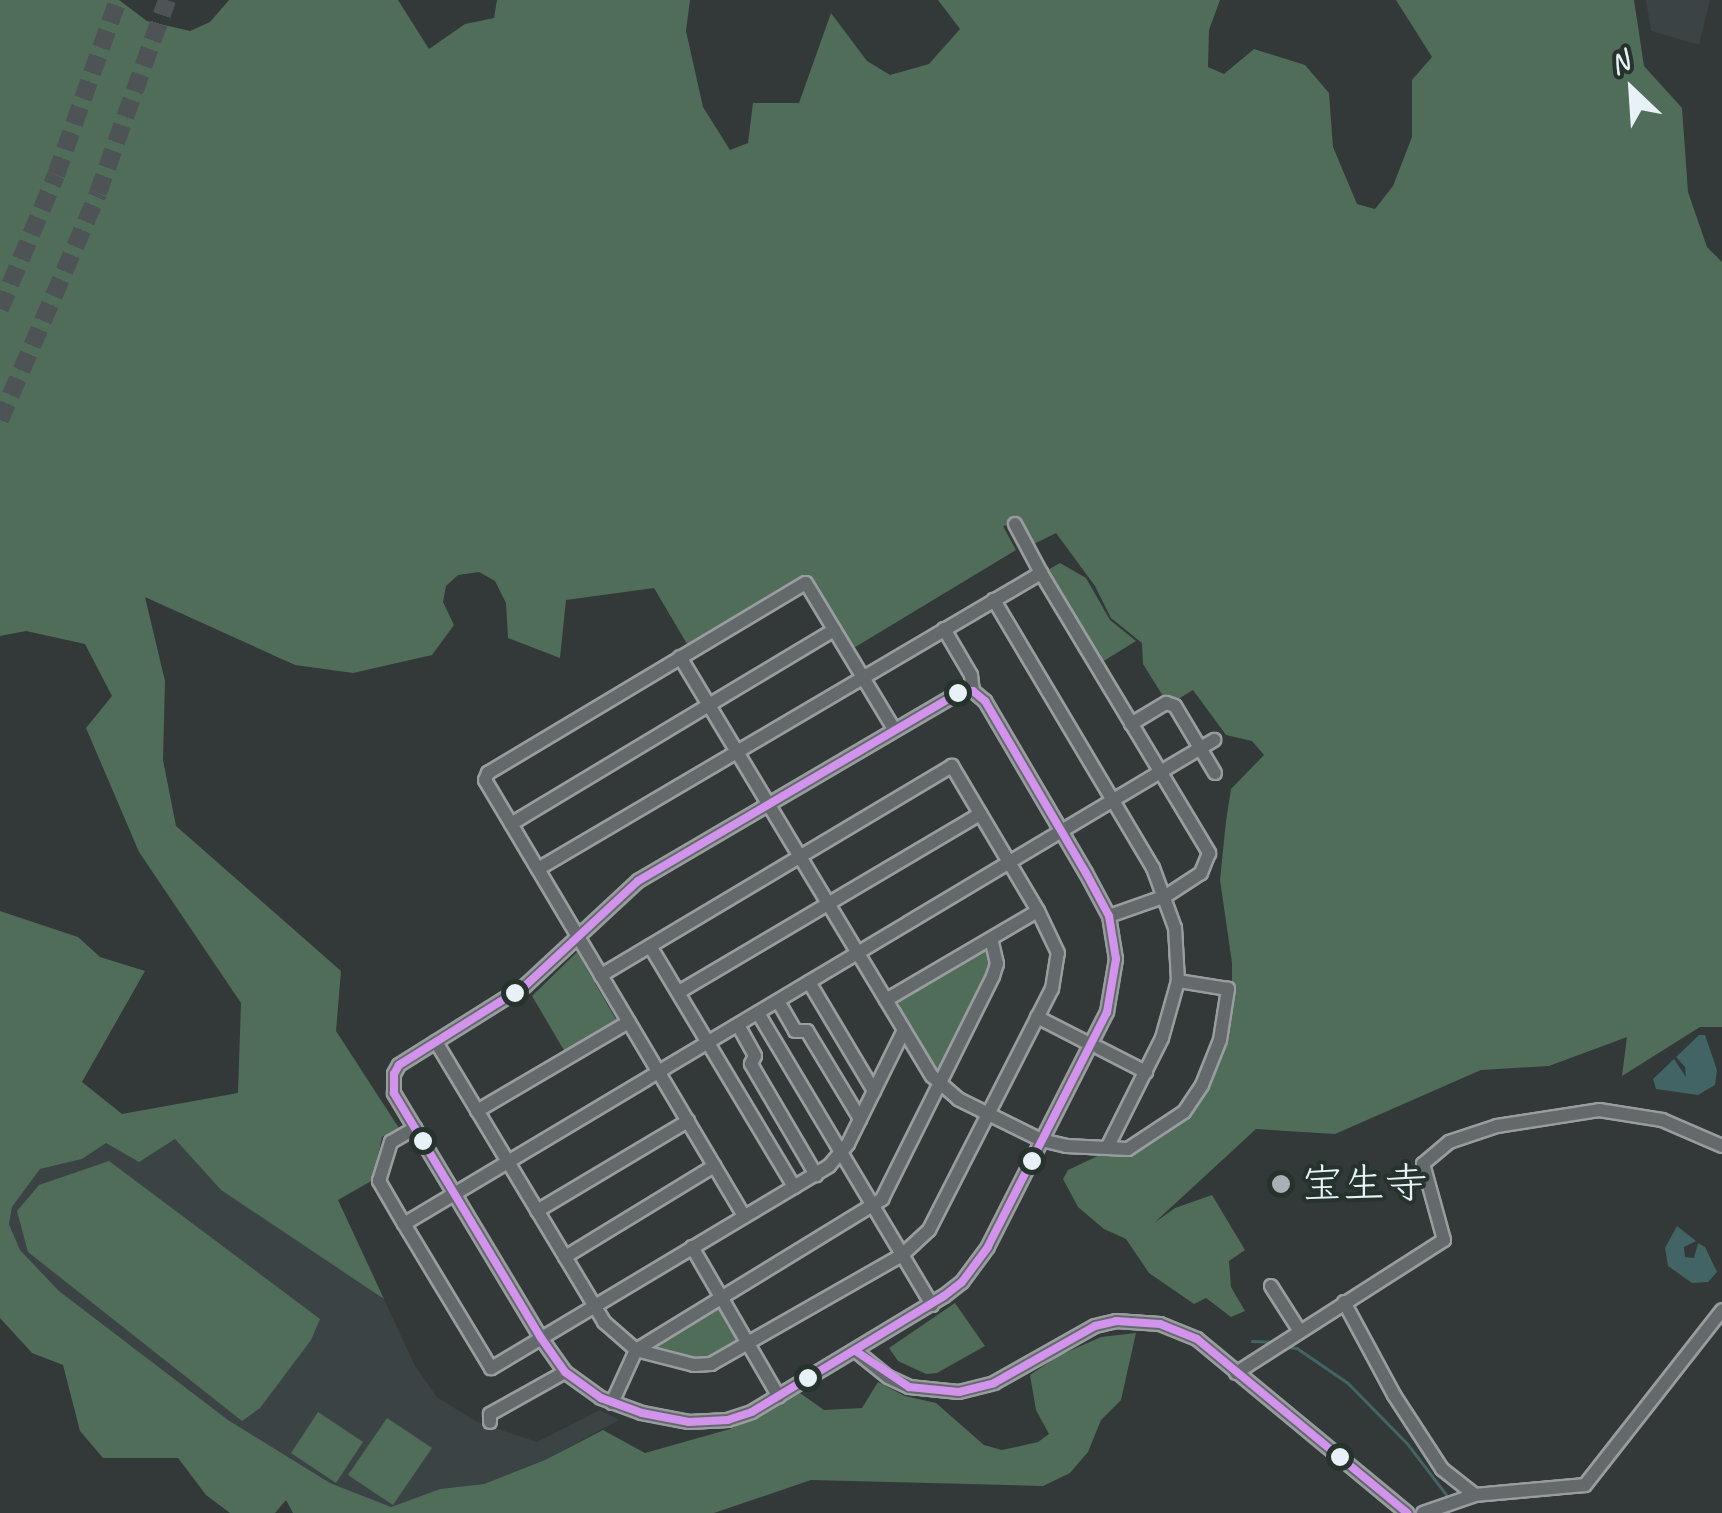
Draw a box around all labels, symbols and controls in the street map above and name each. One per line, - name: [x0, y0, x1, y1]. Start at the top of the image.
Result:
- north arrow: [1582, 40, 1682, 140]
- text: N: [1604, 43, 1634, 82]
- unlabelled marker: [948, 683, 968, 703]
- unlabelled marker: [505, 983, 525, 1003]
- unlabelled marker: [413, 1131, 433, 1151]
- unlabelled marker: [1022, 1151, 1042, 1171]
- place label: 宝生寺: [1301, 1159, 1427, 1209]
- marker: 宝生寺: [1270, 1173, 1292, 1195]
- unlabelled marker: [798, 1368, 818, 1388]
- unlabelled marker: [1330, 1447, 1350, 1467]

